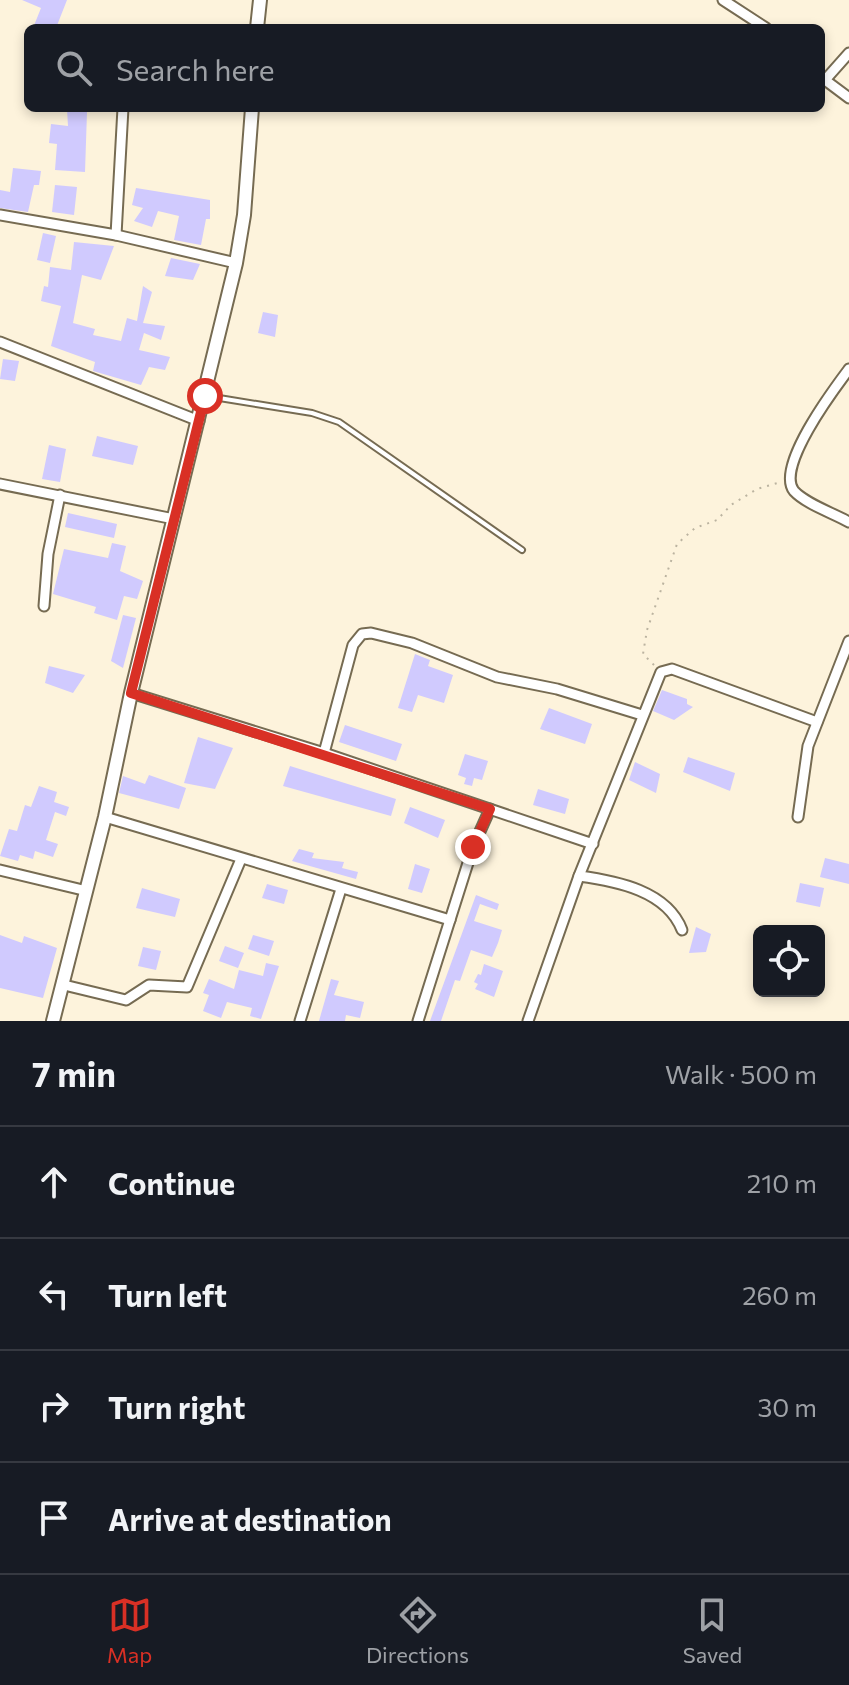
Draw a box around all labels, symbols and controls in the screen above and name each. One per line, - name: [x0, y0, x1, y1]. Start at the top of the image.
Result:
- search box: [24, 24, 825, 112]
- icon: search: [52, 46, 96, 90]
- text: Search here: [116, 50, 275, 87]
- route start: [187, 378, 223, 414]
- route end: [455, 829, 491, 865]
- map controls: [753, 925, 825, 997]
- button: locate: [753, 925, 825, 997]
- text: 7 min: [32, 1052, 116, 1094]
- text: Walk · 500 m: [665, 1058, 817, 1089]
- icon: ahead: [32, 1160, 76, 1204]
- text: Continue: [108, 1164, 235, 1201]
- text: 210 m: [747, 1167, 817, 1198]
- icon: left: [32, 1272, 76, 1316]
- text: Turn left: [108, 1276, 227, 1313]
- text: 260 m: [742, 1279, 817, 1310]
- icon: right: [32, 1384, 76, 1428]
- text: Turn right: [108, 1388, 245, 1425]
- text: 30 m: [758, 1391, 817, 1422]
- icon: arrive: [32, 1496, 76, 1540]
- text: Arrive at destination: [108, 1500, 392, 1537]
- tab: Map: [107, 1593, 152, 1668]
- tab: Directions: [366, 1593, 469, 1668]
- tab: Saved: [683, 1593, 742, 1668]

